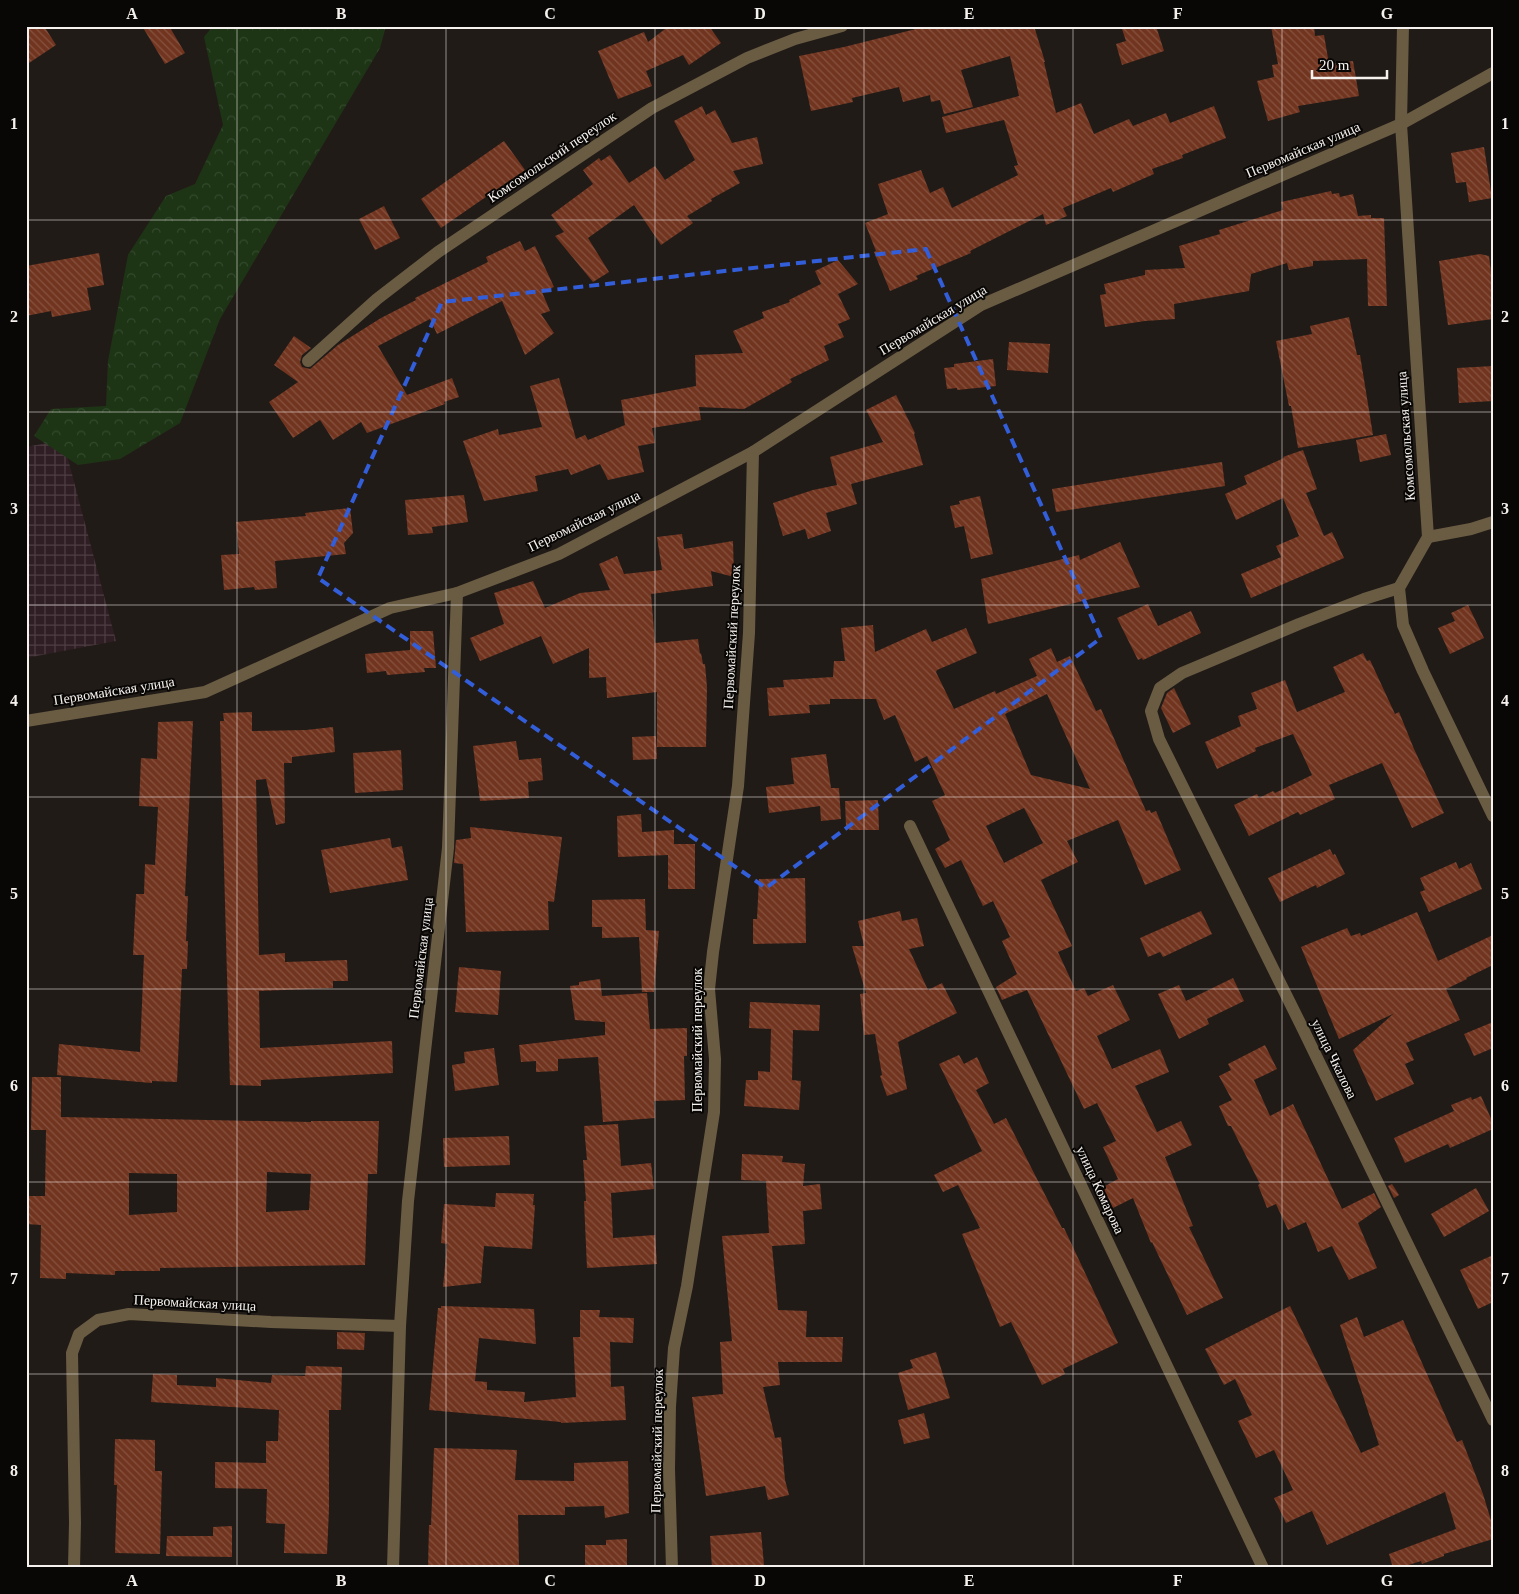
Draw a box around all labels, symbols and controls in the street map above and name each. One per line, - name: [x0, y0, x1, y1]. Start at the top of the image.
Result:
- text: A: [126, 5, 138, 22]
- text: B: [336, 5, 347, 22]
- text: C: [544, 5, 556, 22]
- text: D: [754, 5, 766, 22]
- text: E: [964, 5, 974, 22]
- text: F: [1173, 5, 1183, 22]
- text: G: [1381, 5, 1394, 22]
- scale bar: [1312, 48, 1386, 80]
- text: 20 m: [1319, 57, 1350, 73]
- street label: Комсомольский переулок: [485, 108, 619, 206]
- text: 1: [10, 115, 18, 132]
- text: 1: [1501, 115, 1509, 132]
- street label: Первомайская улица: [1244, 119, 1363, 181]
- street label: Первомайская улица: [877, 282, 990, 358]
- text: 2: [10, 308, 18, 325]
- text: 2: [1501, 308, 1509, 325]
- street label: Комсомольская улица: [1394, 370, 1418, 501]
- street label: Первомайская улица: [526, 487, 643, 555]
- text: 3: [10, 500, 18, 517]
- text: 3: [1501, 500, 1509, 517]
- street label: Первомайский переулок: [721, 564, 743, 709]
- street label: Первомайская улица: [52, 674, 176, 708]
- text: 4: [10, 692, 18, 709]
- text: 4: [1501, 692, 1509, 709]
- text: 5: [10, 885, 18, 902]
- text: 5: [1501, 885, 1509, 902]
- street label: Первомайская улица: [406, 895, 436, 1020]
- street label: Первомайский переулок: [690, 968, 705, 1112]
- street label: улица Чкалова: [1308, 1017, 1360, 1102]
- text: 6: [10, 1077, 18, 1094]
- text: 6: [1501, 1077, 1509, 1094]
- street label: улица Комарова: [1073, 1144, 1127, 1237]
- text: 7: [10, 1270, 18, 1287]
- text: 7: [1501, 1270, 1509, 1287]
- street label: Первомайская улица: [133, 1292, 257, 1314]
- street label: Первомайский переулок: [648, 1369, 666, 1513]
- text: 8: [10, 1462, 18, 1479]
- text: 8: [1501, 1462, 1509, 1479]
- text: A: [126, 1572, 138, 1589]
- text: B: [336, 1572, 347, 1589]
- text: C: [544, 1572, 556, 1589]
- text: D: [754, 1572, 766, 1589]
- text: E: [964, 1572, 974, 1589]
- text: F: [1173, 1572, 1183, 1589]
- text: G: [1381, 1572, 1394, 1589]

